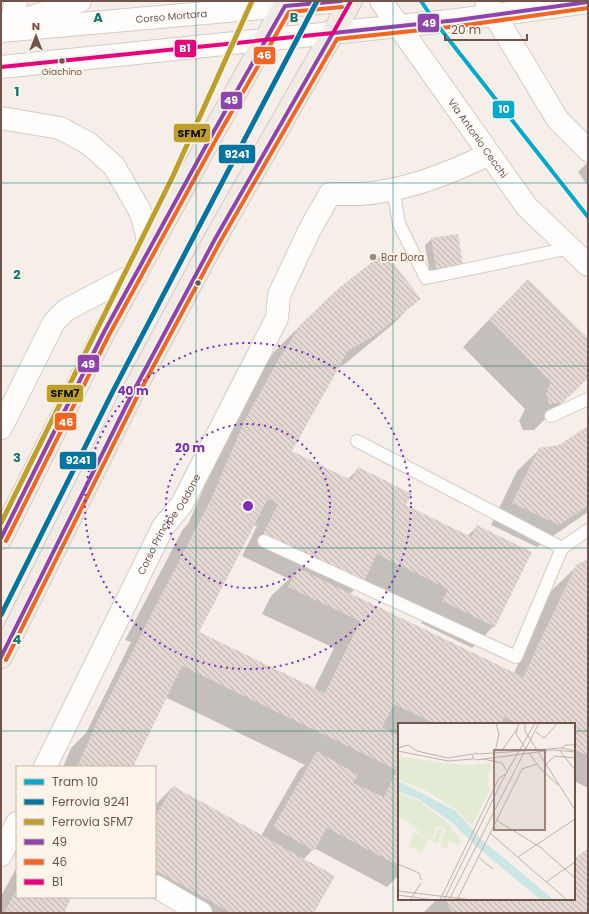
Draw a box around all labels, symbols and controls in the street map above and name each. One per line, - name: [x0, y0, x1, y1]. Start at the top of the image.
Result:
- street label: Corso Mortara: [135, 5, 208, 27]
- text: A: [93, 8, 103, 27]
- text: B: [290, 8, 299, 27]
- line badge: 49: [417, 13, 440, 33]
- text: 49: [422, 15, 436, 31]
- north arrow: [16, 16, 56, 56]
- scale bar: [445, 16, 527, 42]
- text: N: [32, 18, 40, 34]
- text: 20 m: [451, 21, 481, 38]
- line badge: B1: [174, 39, 197, 58]
- text: B1: [179, 40, 191, 56]
- line badge: 46: [253, 46, 276, 65]
- text: 46: [257, 47, 271, 63]
- marker: Giachino: [57, 56, 67, 66]
- place label: Giachino: [42, 66, 82, 78]
- text: 1: [15, 82, 19, 101]
- line badge: 49: [220, 91, 243, 110]
- text: 49: [224, 92, 238, 108]
- street label: Via Antonio Cecchi: [445, 95, 512, 181]
- line badge: 10: [492, 100, 515, 119]
- text: 10: [498, 101, 510, 117]
- line badge: SFM7: [173, 123, 211, 143]
- text: SFM7: [178, 125, 206, 141]
- line badge: 9241: [218, 144, 256, 164]
- text: 9241: [225, 146, 249, 162]
- place label: Bar Dora: [381, 250, 424, 265]
- marker: Bar Dora: [368, 252, 378, 262]
- text: 2: [13, 265, 21, 284]
- unlabelled marker: [193, 278, 203, 288]
- line badge: 49: [77, 354, 100, 373]
- text: 49: [81, 356, 95, 372]
- text: 40 m: [117, 382, 149, 399]
- line badge: SFM7: [46, 384, 84, 403]
- text: SFM7: [51, 385, 79, 401]
- line badge: 46: [54, 412, 77, 431]
- text: 46: [59, 414, 73, 430]
- text: 20 m: [175, 439, 205, 456]
- text: 3: [13, 448, 21, 467]
- line badge: 9241: [59, 451, 97, 470]
- text: 9241: [66, 452, 90, 468]
- street label: Corso Principe Oddone: [133, 471, 204, 577]
- centre of rings: [241, 499, 255, 513]
- text: 4: [13, 630, 22, 649]
- inset map: [398, 723, 575, 900]
- legend: [16, 766, 156, 898]
- text: Tram 10: [52, 773, 98, 790]
- text: Ferrovia 9241: [52, 793, 129, 810]
- text: Ferrovia SFM7: [52, 813, 134, 830]
- text: 49: [52, 833, 67, 850]
- text: 46: [52, 853, 67, 870]
- text: B1: [52, 873, 63, 890]

